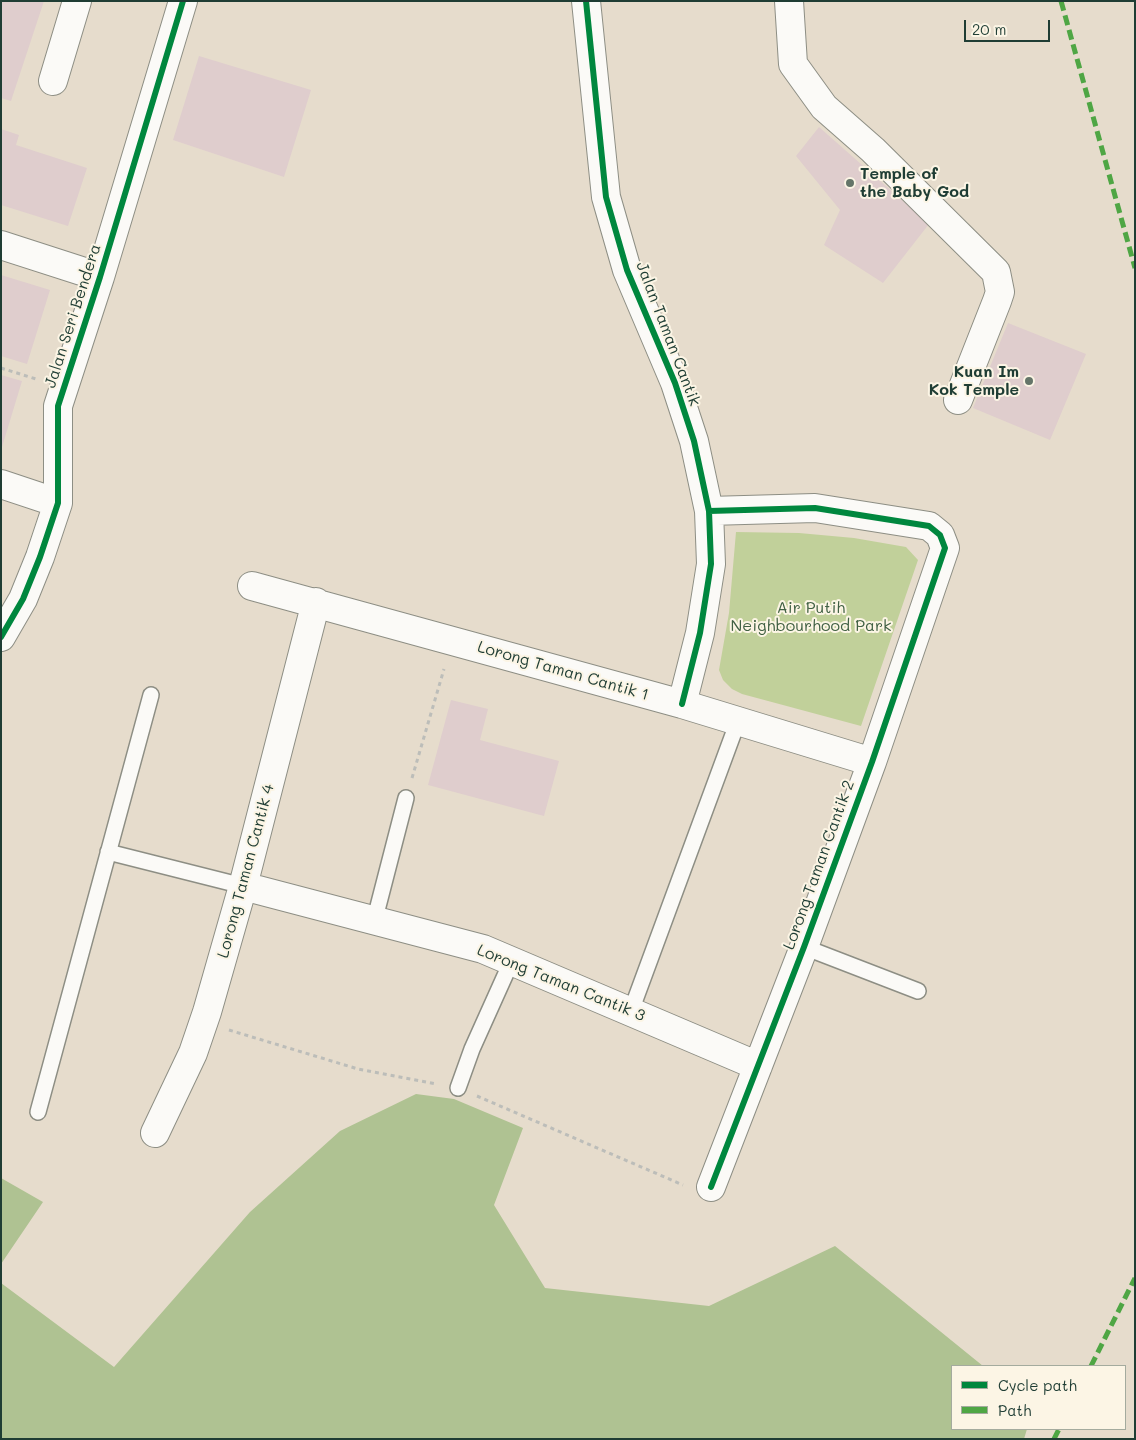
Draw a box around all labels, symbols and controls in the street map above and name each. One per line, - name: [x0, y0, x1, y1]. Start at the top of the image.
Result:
- scale bar: [966, 10, 1052, 42]
- text: 20 m: [972, 19, 1006, 39]
- place label: Temple of the Baby God: [860, 164, 969, 202]
- marker: Temple of the Baby God: [844, 177, 856, 189]
- street label: Jalan Seri Bendera: [41, 241, 105, 391]
- street label: Jalan Taman Cantik: [632, 259, 704, 409]
- place label: Kuan Im Kok Temple: [929, 362, 1019, 400]
- marker: Kuan Im Kok Temple: [1023, 375, 1035, 387]
- park label: Air Putih Neighbourhood Park: [731, 598, 891, 636]
- street label: Lorong Taman Cantik 1: [475, 637, 651, 705]
- street label: Lorong Taman Cantik 2: [779, 778, 859, 952]
- street label: Lorong Taman Cantik 4: [214, 782, 278, 960]
- street label: Lorong Taman Cantik 3: [474, 940, 648, 1026]
- legend: [951, 1365, 1126, 1430]
- text: Cycle path: [998, 1375, 1077, 1395]
- text: Path: [998, 1400, 1032, 1420]

